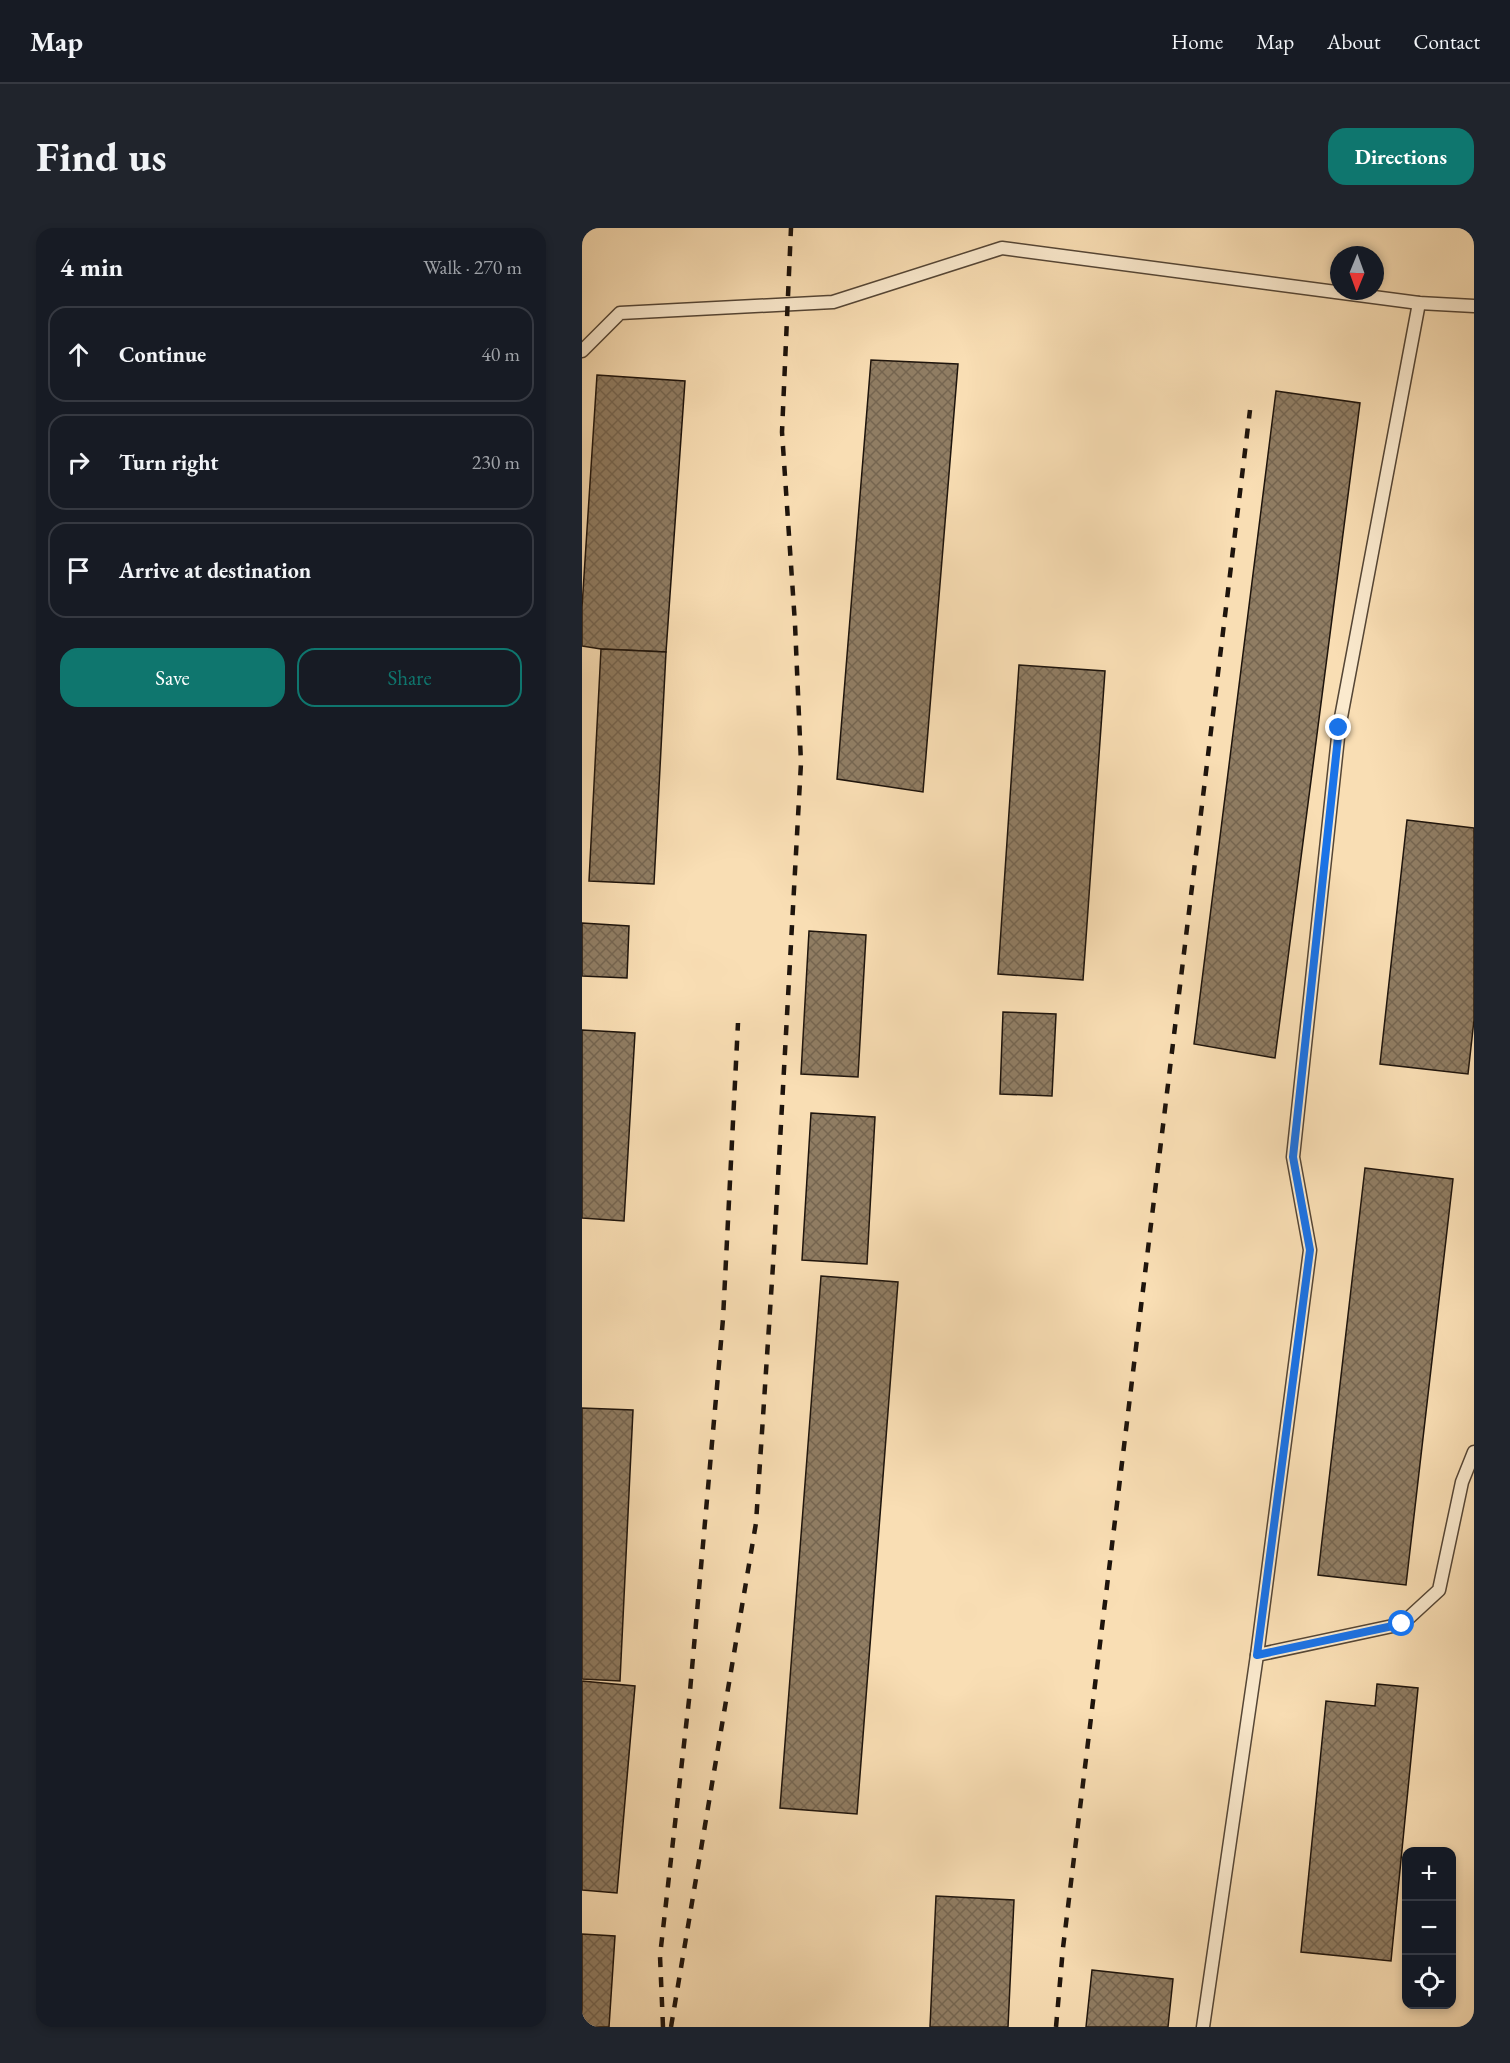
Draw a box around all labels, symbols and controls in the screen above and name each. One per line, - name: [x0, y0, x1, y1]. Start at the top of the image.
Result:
- text: Map: [30, 23, 83, 59]
- text: Home: [1171, 28, 1223, 55]
- text: Map: [1256, 28, 1294, 55]
- text: About: [1327, 28, 1380, 55]
- text: Contact: [1413, 28, 1480, 55]
- button: Directions: [1328, 128, 1474, 185]
- text: Find us: [36, 129, 167, 184]
- north arrow: [1330, 246, 1384, 300]
- text: 4 min: [60, 250, 123, 284]
- text: Walk · 270 m: [423, 254, 522, 280]
- icon: ahead: [62, 338, 95, 371]
- text: Continue: [119, 340, 206, 369]
- text: 40 m: [481, 341, 520, 367]
- icon: right: [62, 446, 95, 479]
- text: Turn right: [119, 448, 218, 477]
- text: 230 m: [472, 449, 520, 475]
- icon: arrive: [62, 554, 95, 587]
- text: Arrive at destination: [119, 556, 311, 585]
- button: Save: [60, 648, 285, 707]
- button: Share: [297, 648, 522, 707]
- route end: [1325, 714, 1351, 740]
- route start: [1388, 1610, 1414, 1636]
- map controls: [1402, 1847, 1456, 2009]
- button: +: [1402, 1847, 1456, 1901]
- button: −: [1402, 1901, 1456, 1955]
- button: locate: [1402, 1955, 1456, 2009]

